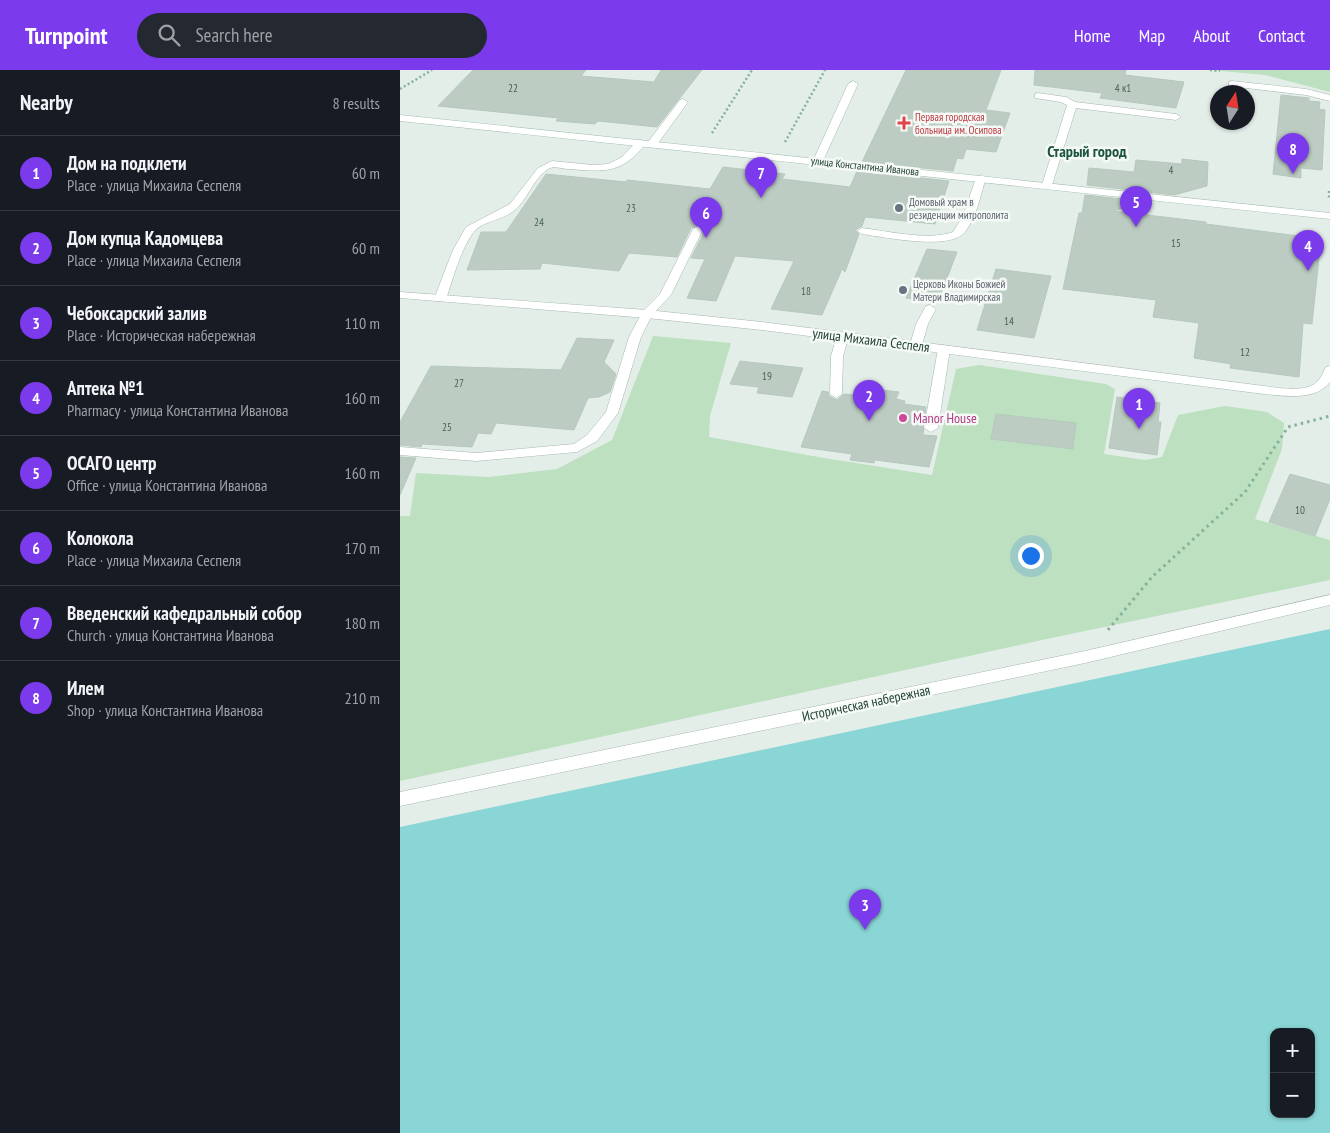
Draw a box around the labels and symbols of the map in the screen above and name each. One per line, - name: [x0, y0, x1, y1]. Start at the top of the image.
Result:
- house number: 22: [508, 81, 518, 95]
- house number: 4 к1: [1115, 81, 1131, 95]
- north arrow: [1210, 85, 1255, 130]
- place label: Первая городская больница им. Осипова: [915, 110, 1002, 137]
- marker: Первая городская больница им. Осипова: [897, 116, 911, 130]
- pin: 8: [1277, 133, 1309, 174]
- district label: Старый город: [1047, 141, 1127, 161]
- street label: улица Константина Иванова: [810, 153, 920, 179]
- pin: 7: [745, 157, 777, 198]
- house number: 4: [1169, 163, 1174, 177]
- pin: 5: [1120, 186, 1152, 227]
- place label: Домовый храм в резиденции митрополита: [909, 195, 1008, 222]
- pin: 6: [690, 197, 722, 238]
- house number: 23: [626, 201, 636, 215]
- marker: Домовый храм в резиденции митрополита: [893, 202, 905, 214]
- house number: 24: [534, 215, 544, 229]
- pin: 4: [1292, 230, 1324, 271]
- house number: 15: [1171, 236, 1181, 250]
- place label: Церковь Иконы Божией Матери Владимирская: [913, 277, 1006, 304]
- house number: 18: [801, 284, 811, 298]
- marker: Церковь Иконы Божией Матери Владимирская: [897, 284, 909, 296]
- house number: 14: [1004, 314, 1014, 328]
- street label: улица Михаила Сеспеля: [811, 324, 931, 356]
- house number: 12: [1240, 345, 1250, 359]
- house number: 19: [762, 369, 772, 383]
- house number: 27: [454, 376, 464, 390]
- pin: 2: [853, 380, 885, 421]
- pin: 1: [1123, 388, 1155, 429]
- place label: Manor House: [913, 409, 977, 427]
- marker: Manor House: [897, 412, 909, 424]
- house number: 25: [442, 420, 452, 434]
- house number: 10: [1295, 503, 1305, 517]
- your location: [1018, 543, 1044, 569]
- street label: Историческая набережная: [800, 681, 932, 725]
- pin: 3: [849, 889, 881, 930]

